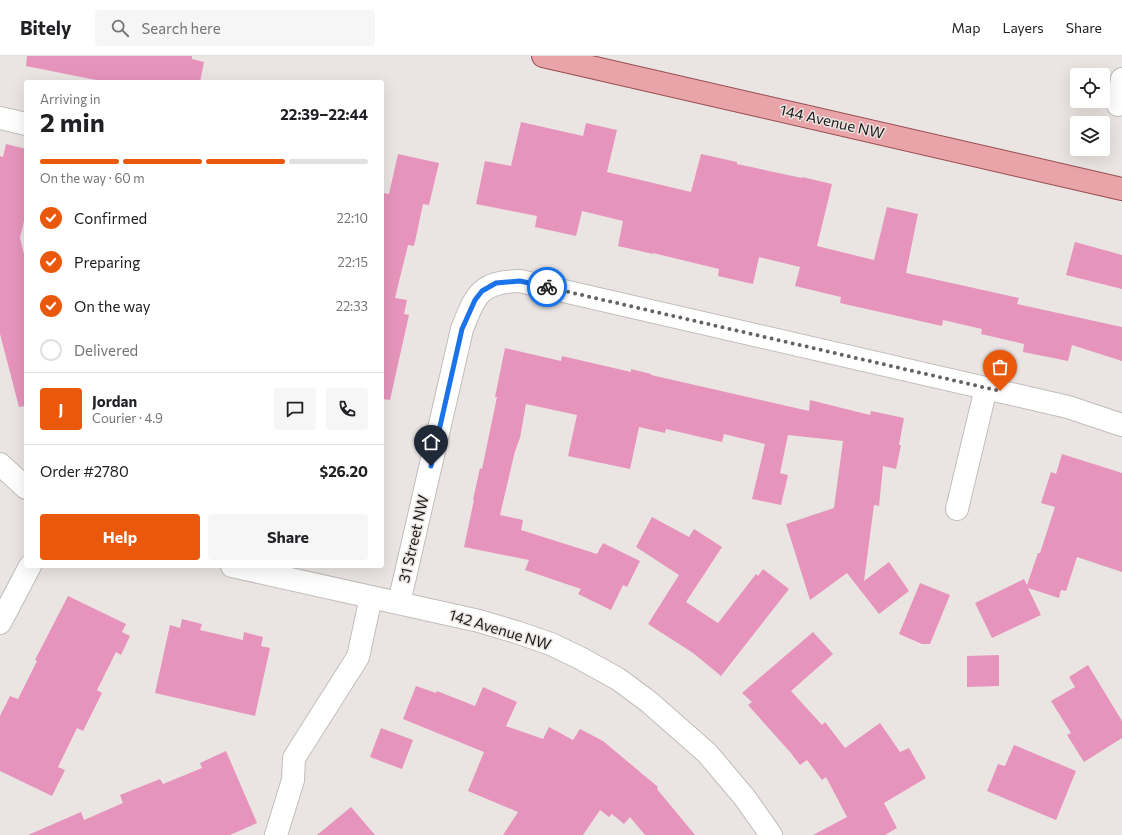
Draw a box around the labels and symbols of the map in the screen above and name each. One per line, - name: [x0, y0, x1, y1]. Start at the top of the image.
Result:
- street label: 144 Avenue NW: [778, 100, 886, 142]
- courier: [527, 267, 567, 307]
- pin: [983, 350, 1017, 391]
- pin: [414, 425, 448, 466]
- street label: 31 Street NW: [394, 493, 432, 585]
- street label: 142 Avenue NW: [447, 605, 554, 653]

